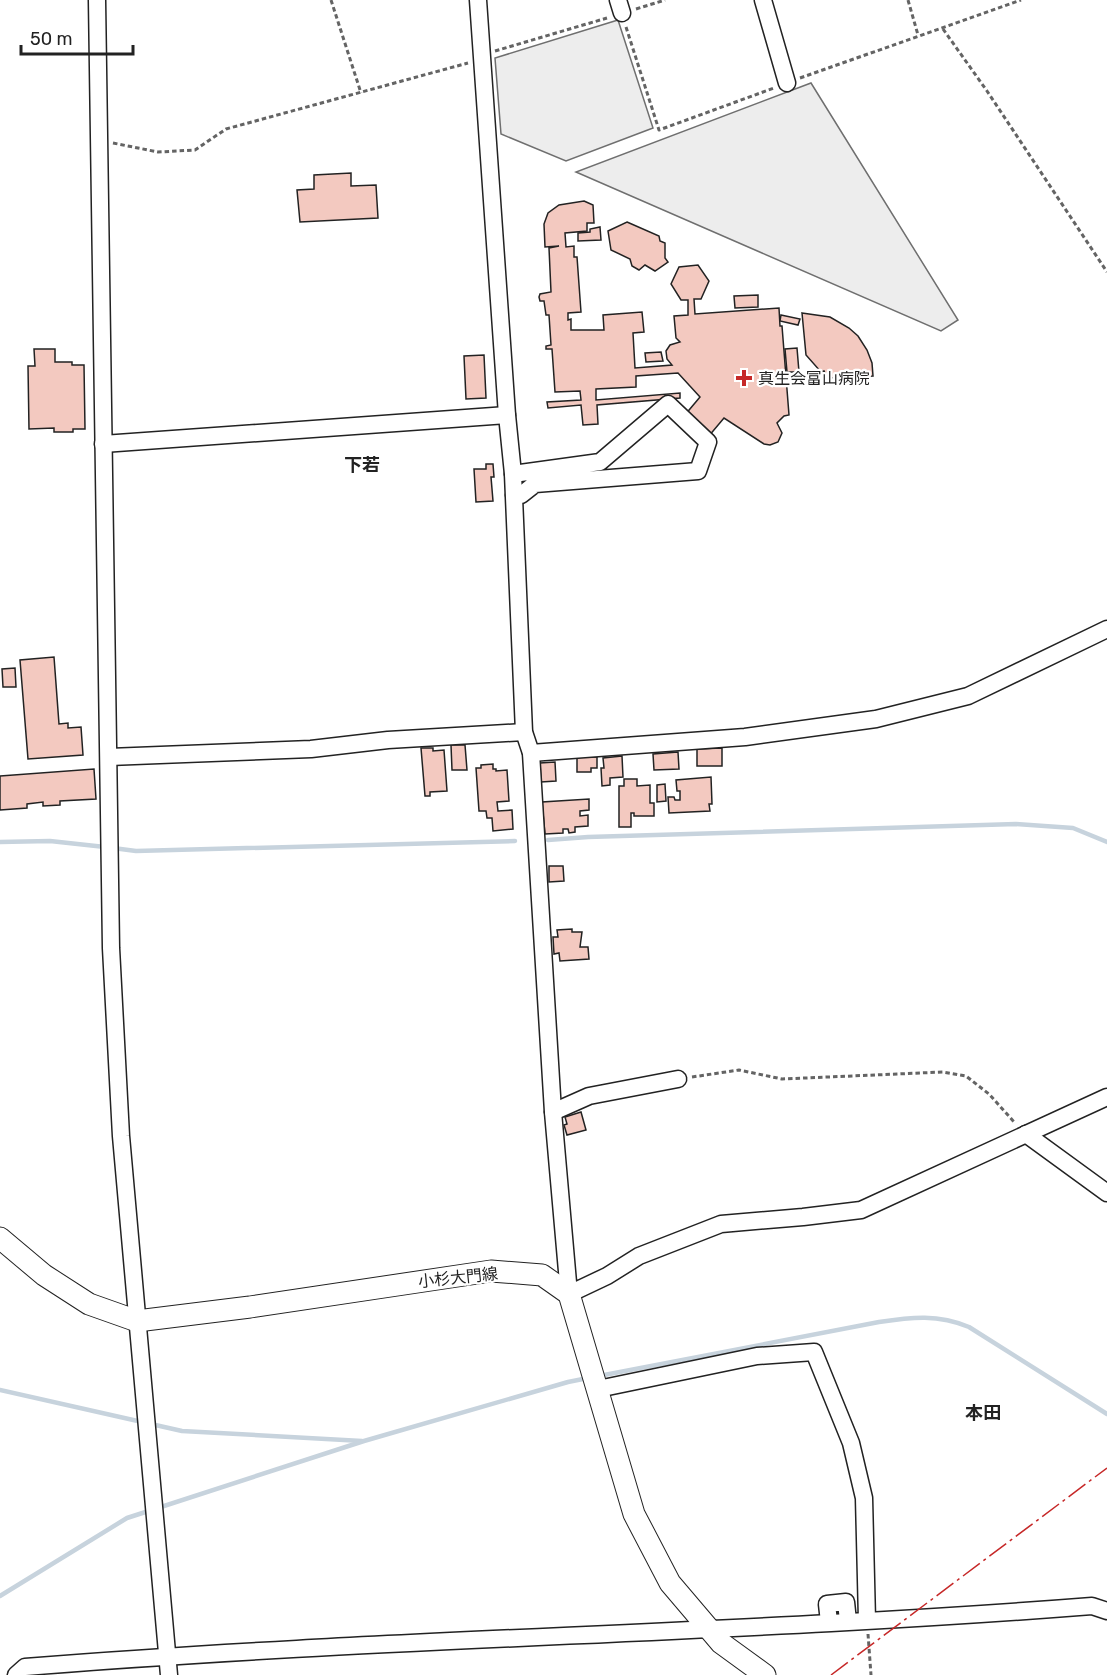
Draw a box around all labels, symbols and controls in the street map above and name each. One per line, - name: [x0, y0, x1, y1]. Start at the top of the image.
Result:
- scale bar: [21, 18, 134, 56]
- text: 50 m: [30, 28, 73, 50]
- marker: 真生会富山病院: [735, 369, 753, 387]
- place label: 真生会富山病院: [758, 369, 870, 388]
- district label: 下若: [344, 454, 380, 476]
- street label: 小杉大門線: [417, 1264, 499, 1291]
- district label: 本田: [965, 1402, 1001, 1424]

